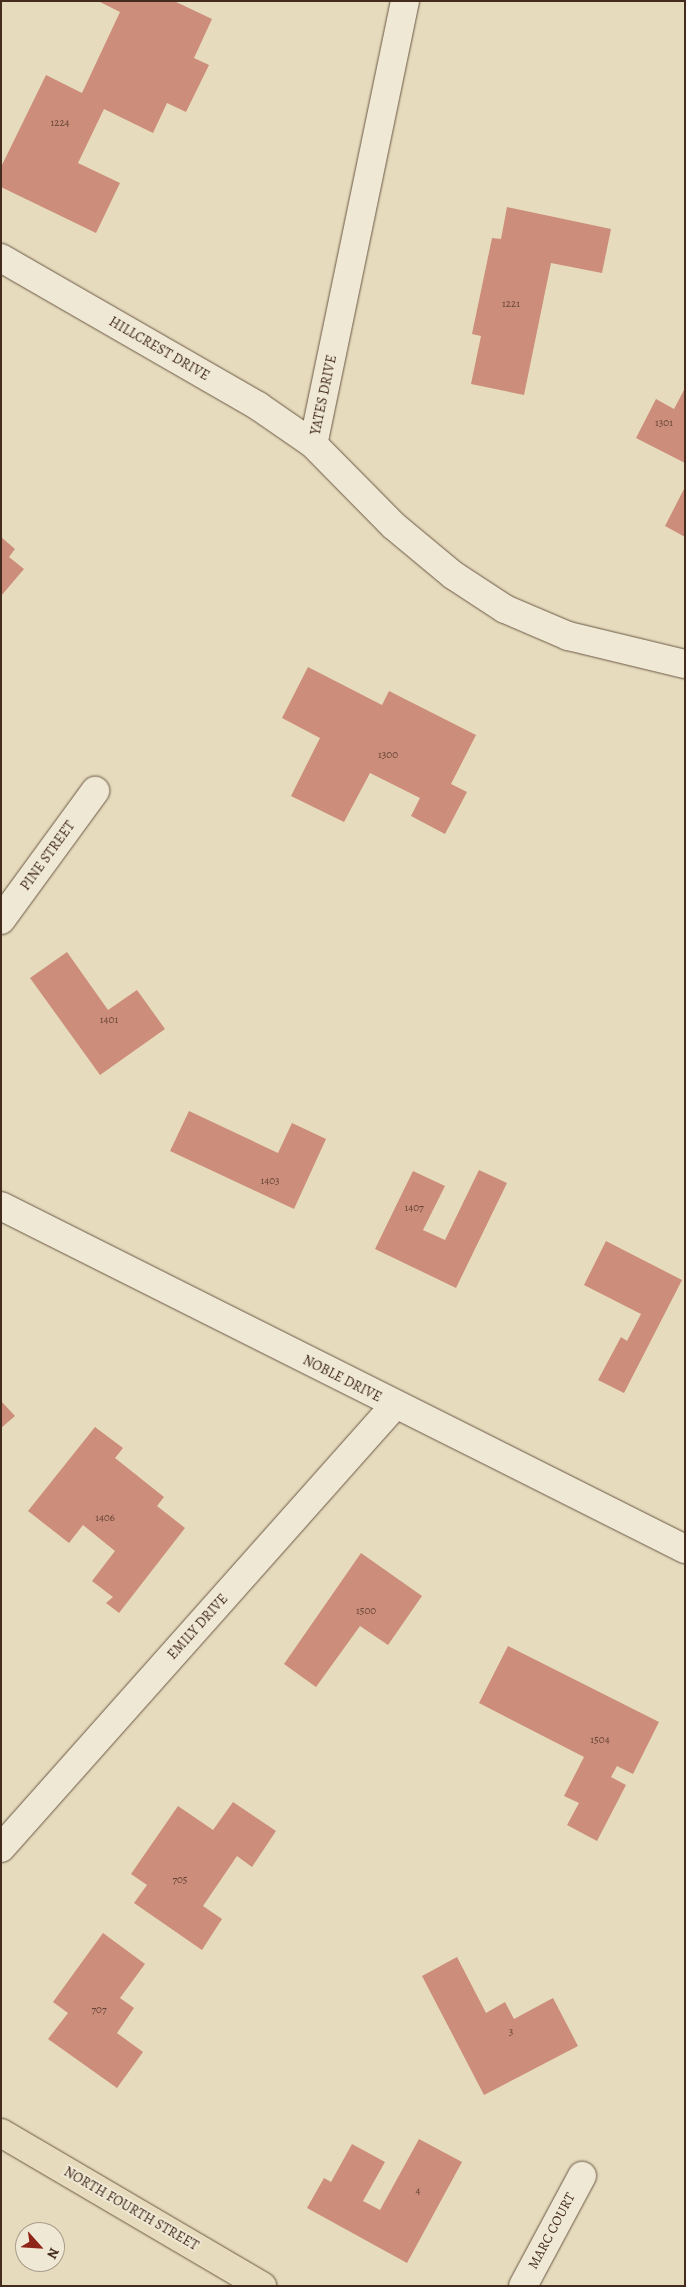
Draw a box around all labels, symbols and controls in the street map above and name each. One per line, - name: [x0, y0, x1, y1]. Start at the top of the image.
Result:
- house number: 1224: [50, 116, 70, 130]
- house number: 1221: [502, 297, 520, 311]
- street label: HILLCREST DRIVE: [106, 313, 212, 385]
- street label: YATES DRIVE: [307, 354, 341, 436]
- house number: 1301: [655, 416, 673, 430]
- house number: 1300: [378, 748, 398, 762]
- street label: PINE STREET: [17, 818, 79, 894]
- house number: 1401: [100, 1013, 118, 1027]
- house number: 1403: [260, 1174, 280, 1188]
- house number: 1407: [404, 1201, 424, 1215]
- street label: NOBLE DRIVE: [300, 1352, 384, 1406]
- house number: 1406: [95, 1511, 115, 1525]
- street label: EMILY DRIVE: [164, 1591, 232, 1663]
- house number: 1500: [356, 1604, 376, 1618]
- house number: 1504: [590, 1733, 610, 1747]
- house number: 705: [172, 1873, 188, 1887]
- house number: 707: [91, 2003, 107, 2017]
- house number: 3: [509, 2025, 513, 2039]
- street label: NORTH FOURTH STREET: [61, 2164, 201, 2254]
- house number: 4: [416, 2184, 420, 2198]
- street label: MARC COURT: [525, 2190, 579, 2272]
- north arrow: [15, 2222, 65, 2272]
- text: N: [42, 2245, 64, 2262]

